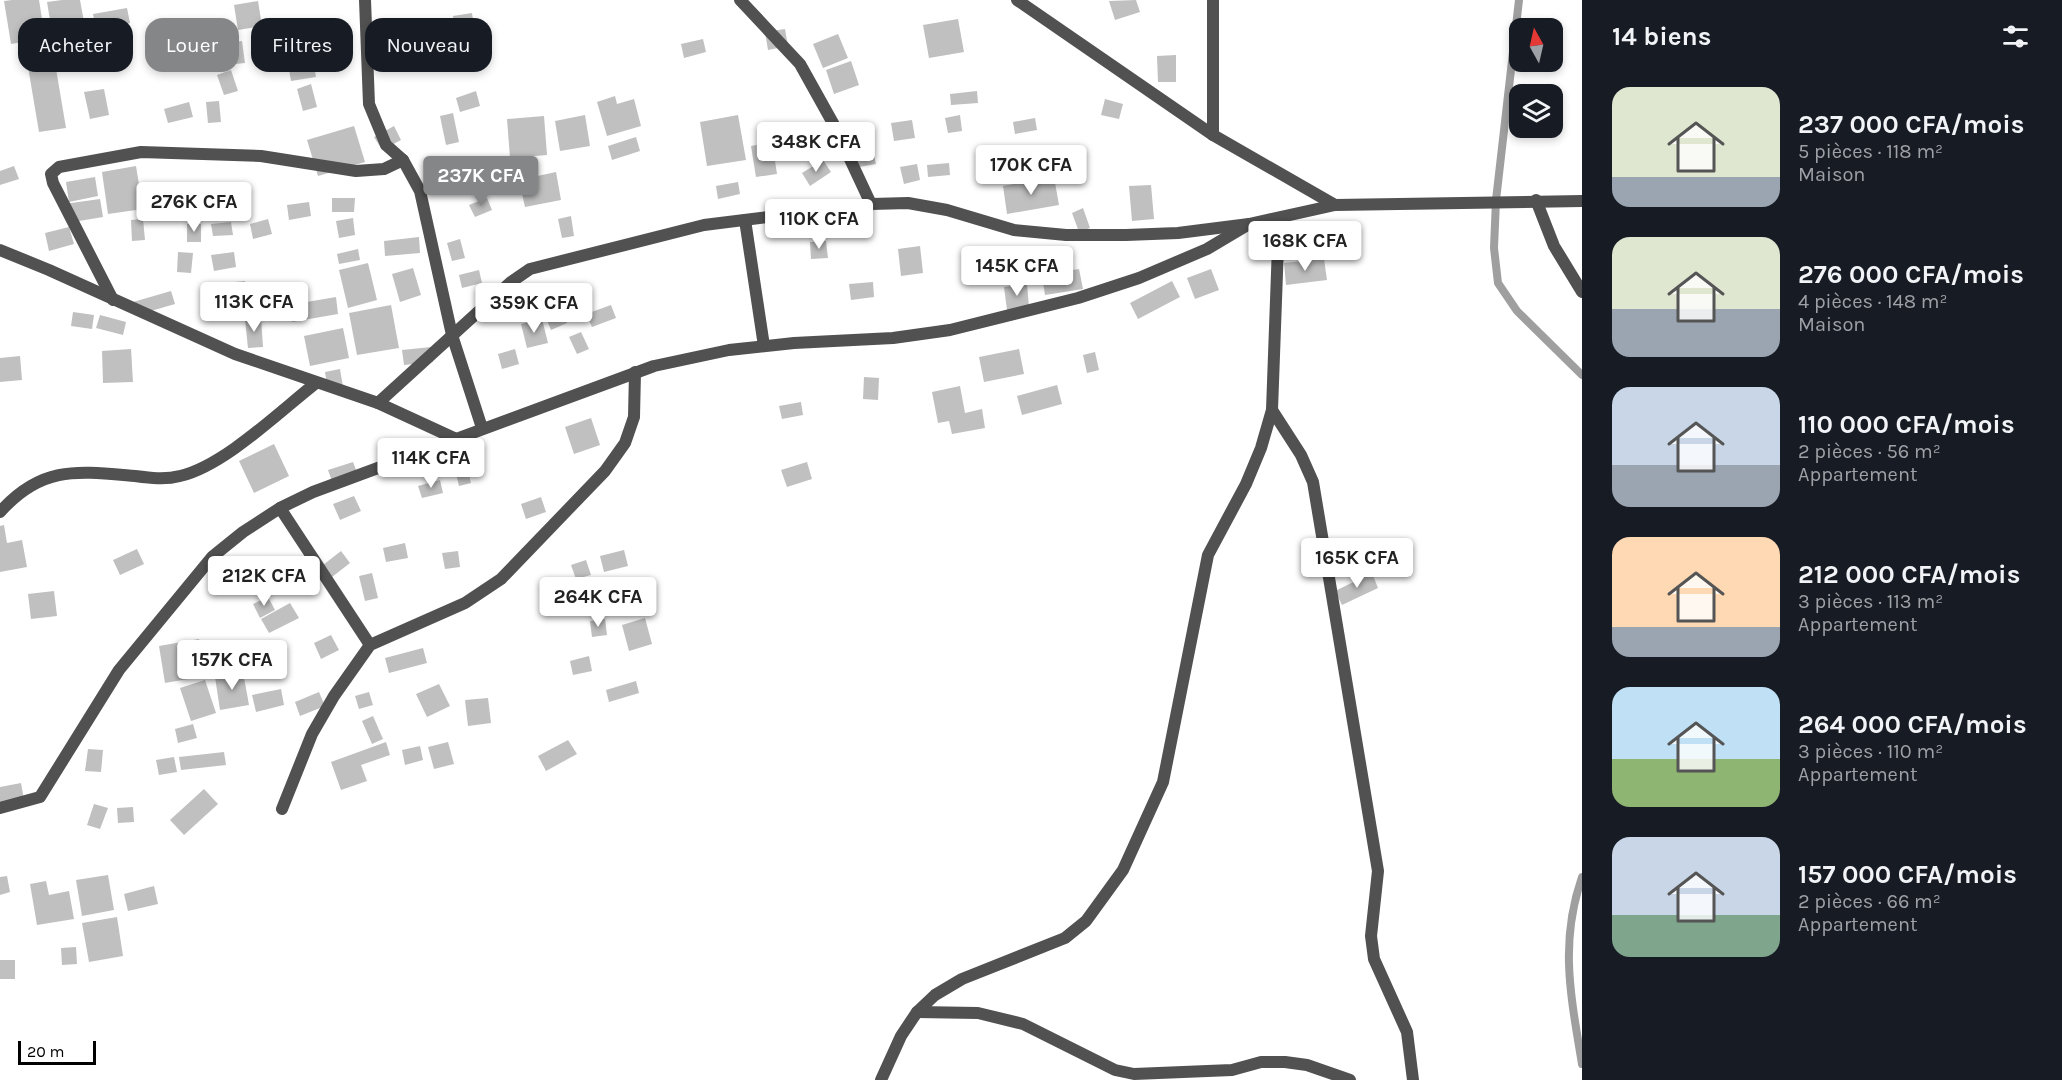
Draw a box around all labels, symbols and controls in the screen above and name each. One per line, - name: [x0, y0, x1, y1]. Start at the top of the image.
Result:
- chip: Acheter: [18, 18, 133, 72]
- chip: Louer: [145, 18, 239, 72]
- chip: Filtres: [251, 18, 353, 72]
- chip: Nouveau: [365, 18, 492, 72]
- north arrow: [1509, 18, 1563, 72]
- map controls: [1509, 18, 1563, 138]
- icon: filters: [1999, 20, 2032, 53]
- text: 14 biens: [1612, 21, 1712, 52]
- button: layers: [1509, 84, 1563, 138]
- text: 237 000 CFA/mois: [1798, 109, 2024, 140]
- icon: home: [1660, 111, 1732, 183]
- pin: 348K CFA: [754, 122, 878, 173]
- text: 348K CFA: [771, 130, 861, 153]
- text: 5 pièces · 118 m²: [1798, 140, 1943, 163]
- pin: 170K CFA: [969, 145, 1093, 196]
- text: 170K CFA: [990, 153, 1072, 176]
- pin: 237K CFA: [419, 156, 543, 207]
- text: Maison: [1798, 163, 1865, 186]
- text: 237K CFA: [437, 164, 525, 187]
- pin: 276K CFA: [132, 182, 256, 233]
- text: 276K CFA: [150, 190, 238, 213]
- pin: 110K CFA: [757, 199, 881, 250]
- text: 110K CFA: [779, 207, 859, 230]
- pin: 168K CFA: [1243, 221, 1367, 272]
- text: 168K CFA: [1262, 229, 1348, 252]
- pin: 145K CFA: [955, 246, 1079, 297]
- text: 145K CFA: [975, 254, 1059, 277]
- text: 276 000 CFA/mois: [1798, 259, 2024, 290]
- icon: home: [1660, 261, 1732, 333]
- pin: 113K CFA: [192, 282, 316, 333]
- pin: 359K CFA: [472, 283, 596, 334]
- text: 113K CFA: [214, 290, 294, 313]
- text: 4 pièces · 148 m²: [1798, 290, 1948, 313]
- text: 359K CFA: [489, 291, 579, 314]
- text: Maison: [1798, 313, 1865, 336]
- text: 110 000 CFA/mois: [1798, 409, 2015, 440]
- icon: home: [1660, 411, 1732, 483]
- pin: 114K CFA: [369, 438, 493, 489]
- text: 2 pièces · 56 m²: [1798, 440, 1941, 463]
- text: 114K CFA: [391, 446, 471, 469]
- text: Appartement: [1798, 463, 1917, 486]
- pin: 165K CFA: [1295, 538, 1419, 589]
- text: 165K CFA: [1315, 546, 1399, 569]
- pin: 212K CFA: [202, 556, 326, 607]
- text: 212 000 CFA/mois: [1798, 559, 2020, 590]
- icon: home: [1660, 561, 1732, 633]
- text: 212K CFA: [222, 564, 306, 587]
- pin: 264K CFA: [536, 577, 660, 628]
- text: 264K CFA: [553, 585, 643, 608]
- text: 3 pièces · 113 m²: [1798, 590, 1943, 613]
- text: Appartement: [1798, 613, 1917, 636]
- pin: 157K CFA: [170, 640, 294, 691]
- text: 157K CFA: [191, 648, 273, 671]
- text: 264 000 CFA/mois: [1798, 709, 2027, 740]
- icon: home: [1660, 711, 1732, 783]
- text: 3 pièces · 110 m²: [1798, 740, 1943, 763]
- text: Appartement: [1798, 763, 1917, 786]
- text: 157 000 CFA/mois: [1798, 859, 2017, 890]
- icon: home: [1660, 861, 1732, 933]
- text: 2 pièces · 66 m²: [1798, 890, 1941, 913]
- text: Appartement: [1798, 913, 1917, 936]
- scale bar: [18, 1038, 96, 1066]
- text: 20 m: [27, 1042, 65, 1061]

